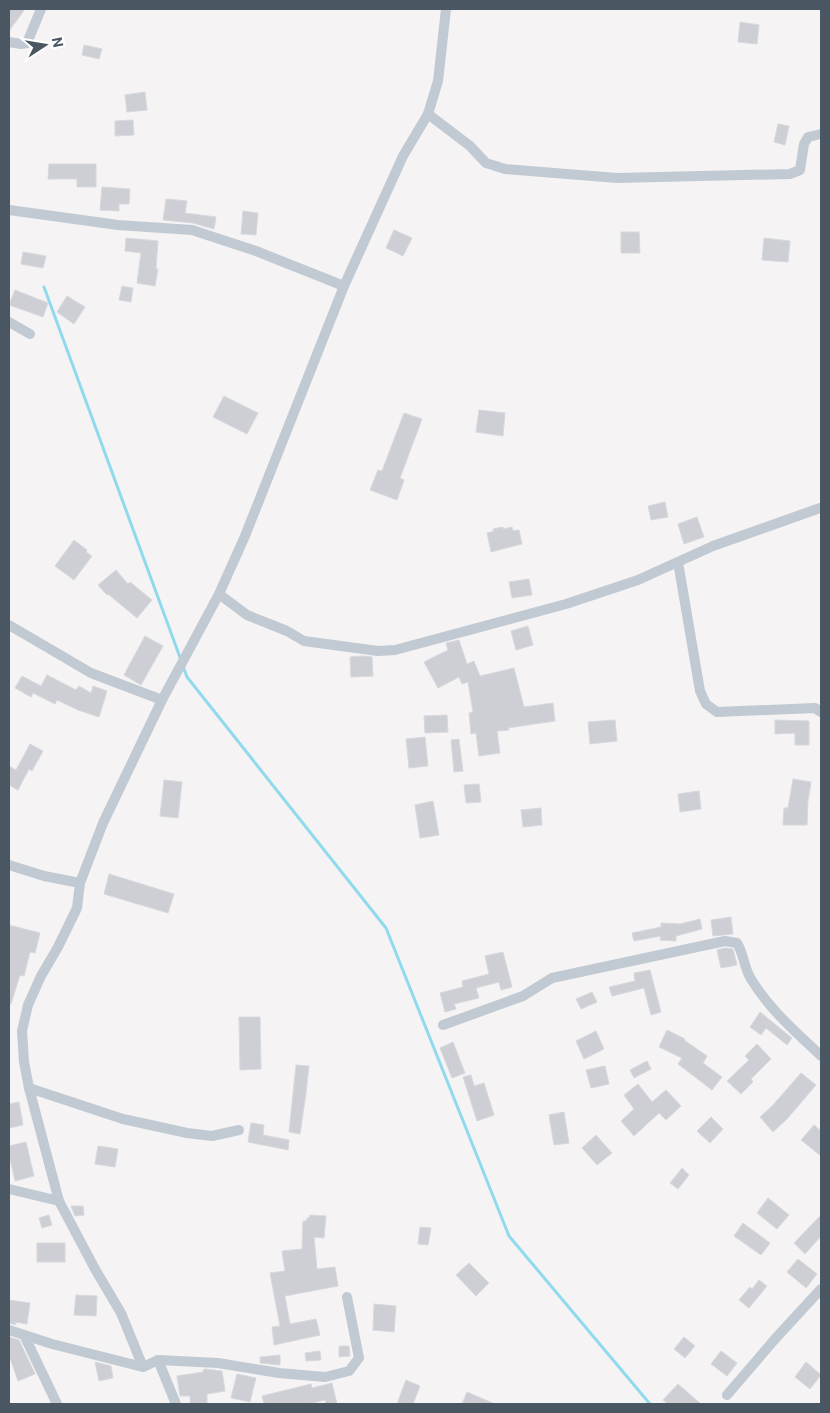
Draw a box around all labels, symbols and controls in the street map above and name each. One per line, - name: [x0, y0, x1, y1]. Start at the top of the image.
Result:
- north arrow: [20, 20, 70, 70]
- text: N: [49, 36, 67, 49]

